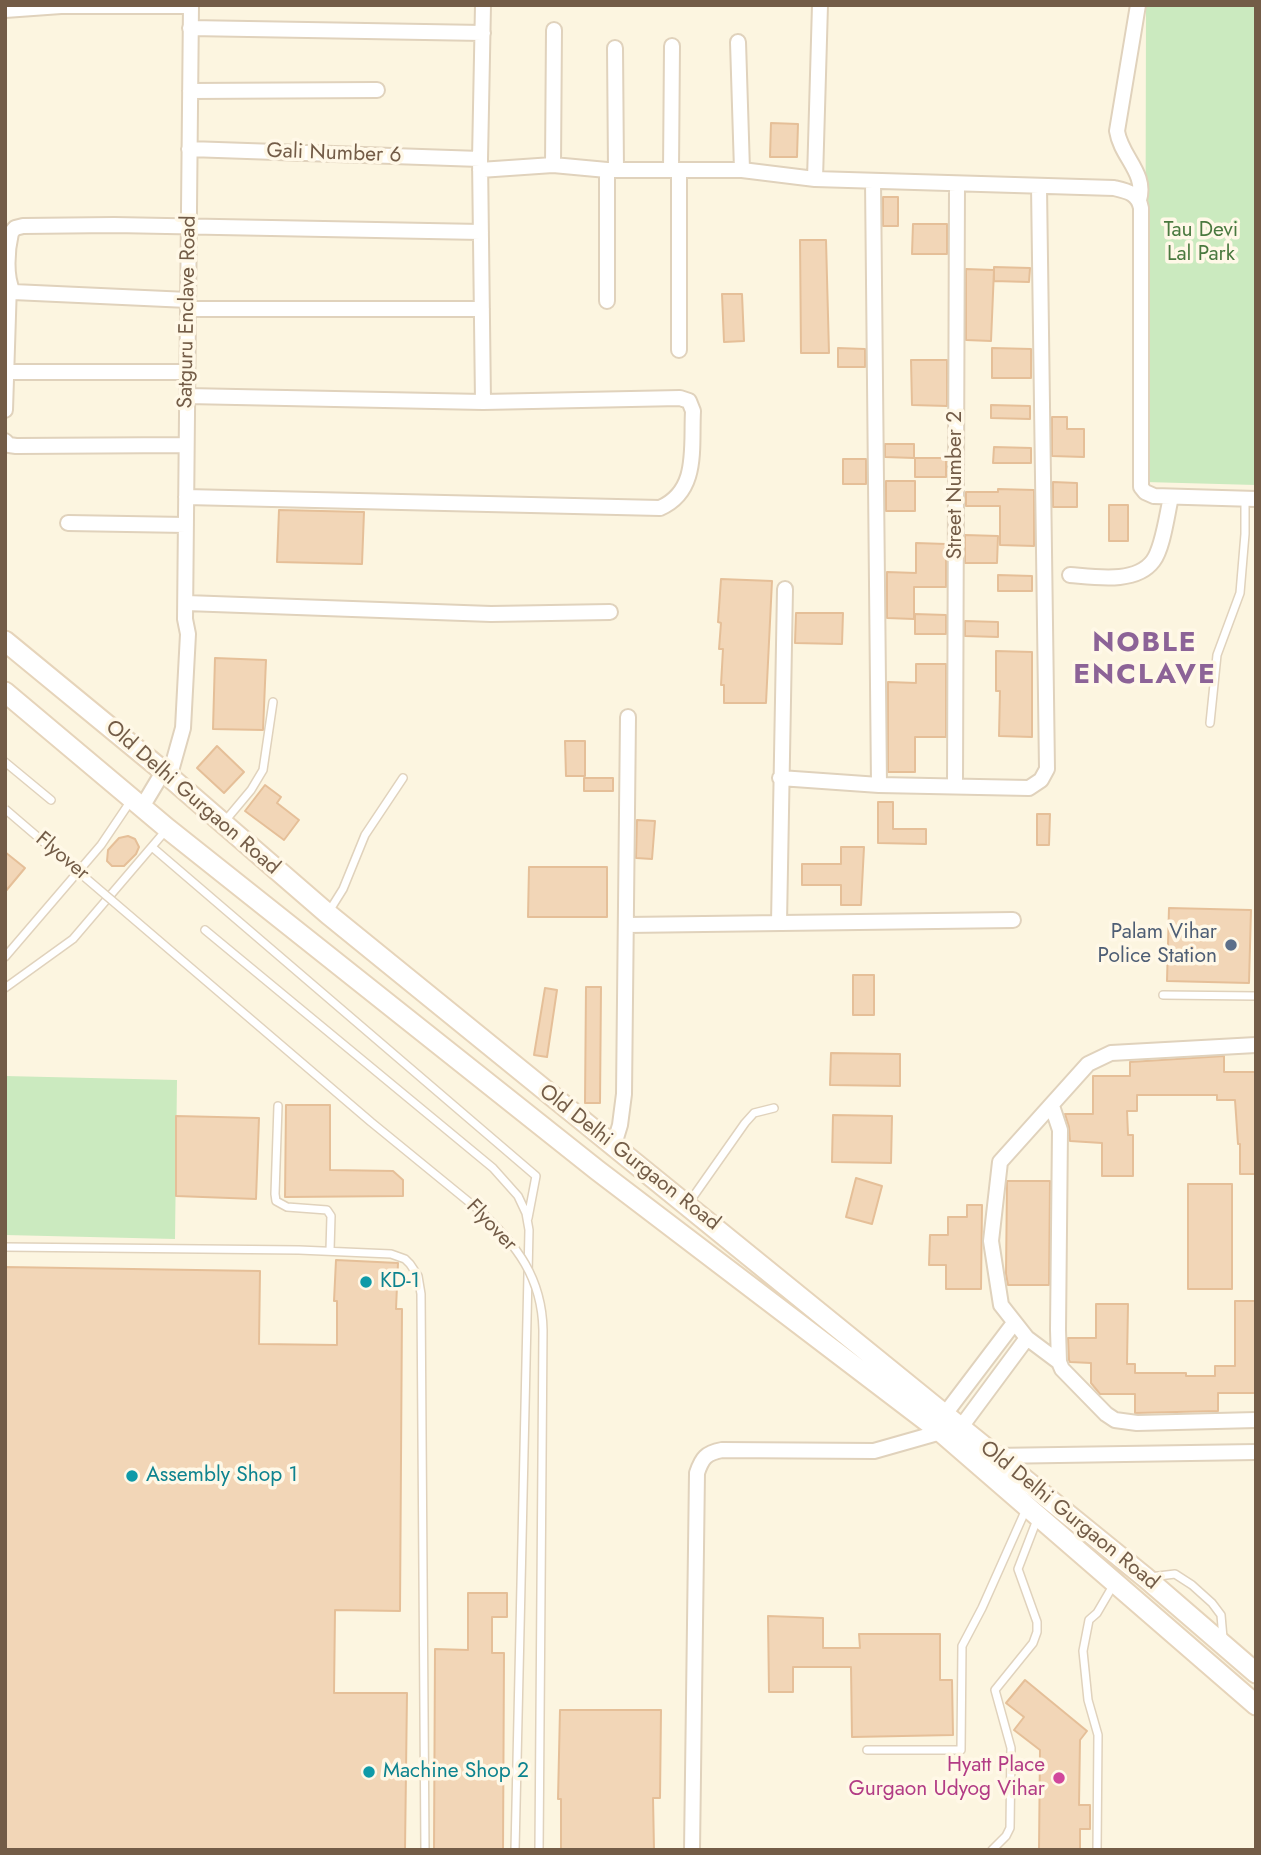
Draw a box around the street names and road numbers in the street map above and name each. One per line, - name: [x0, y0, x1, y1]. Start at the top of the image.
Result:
- street label: Gali Number 6: [266, 139, 402, 169]
- street label: Satguru Enclave Road: [174, 215, 202, 409]
- street label: Street Number 2: [943, 411, 969, 559]
- street label: Old Delhi Gurgaon Road: [100, 715, 284, 881]
- street label: Flyover: [30, 827, 94, 887]
- street label: Old Delhi Gurgaon Road: [533, 1080, 725, 1236]
- street label: Flyover: [460, 1195, 522, 1257]
- street label: Old Delhi Gurgaon Road: [975, 1436, 1163, 1596]

